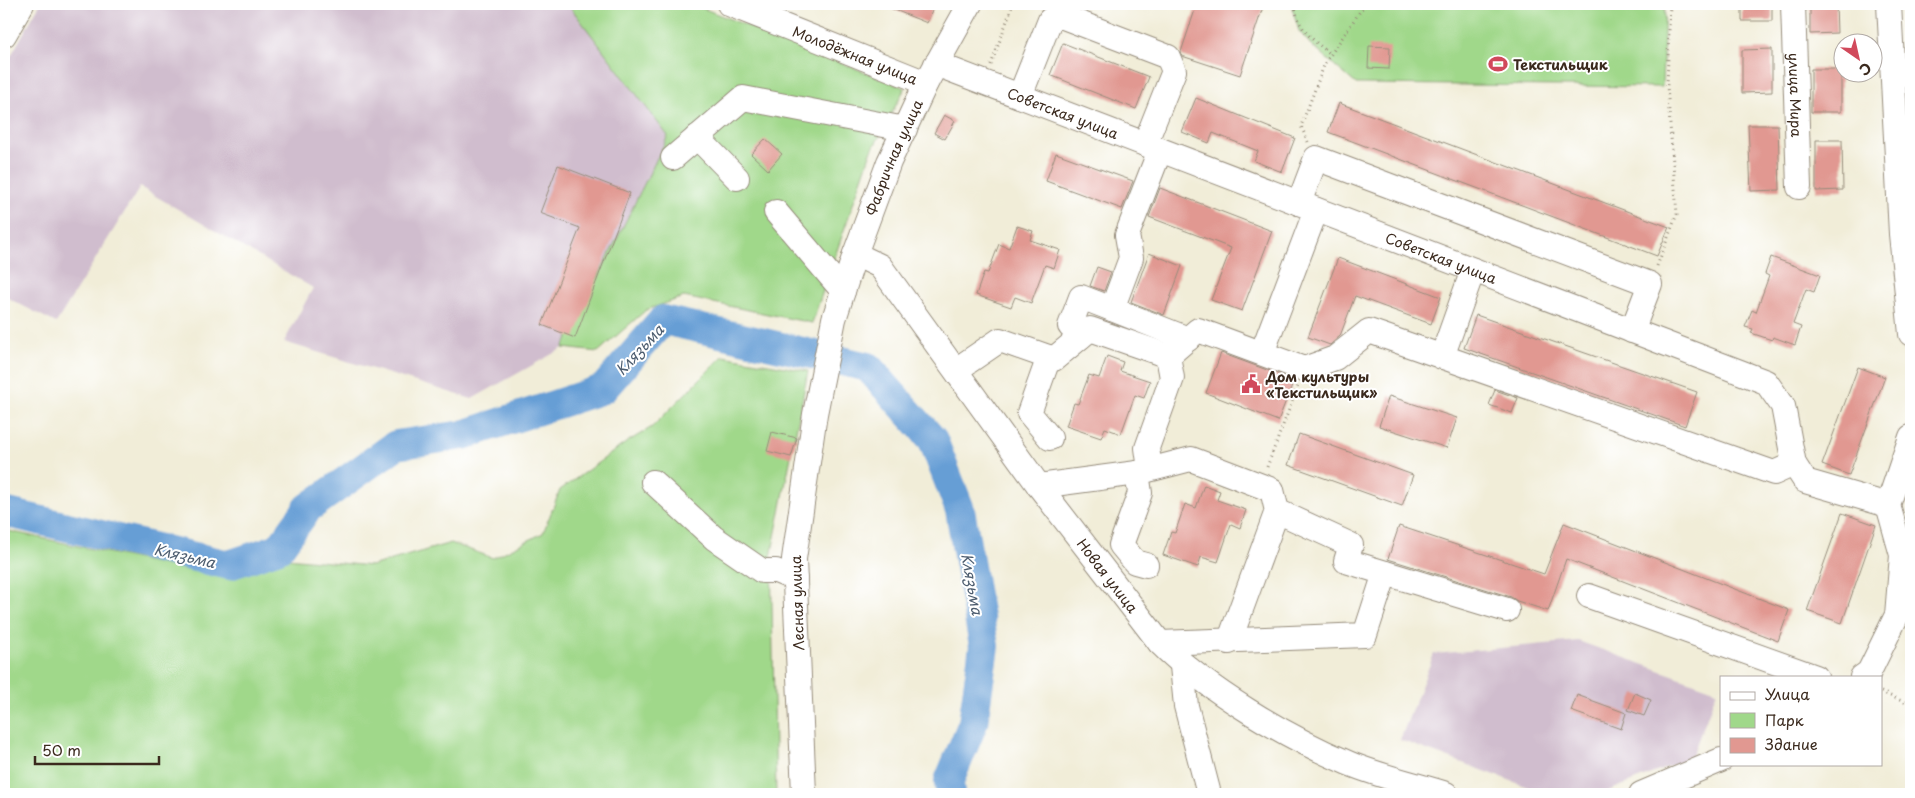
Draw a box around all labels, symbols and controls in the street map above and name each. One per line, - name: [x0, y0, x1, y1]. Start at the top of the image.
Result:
- street label: Молодёжная улица: [790, 20, 921, 89]
- north arrow: [1832, 32, 1882, 82]
- street label: улица Мира: [1784, 52, 1808, 138]
- sports icon: Текстильщик: [1487, 53, 1509, 75]
- place label: Текстильщик: [1513, 54, 1608, 75]
- text: С: [1855, 58, 1876, 81]
- street label: Советская улица: [1004, 82, 1122, 144]
- street label: Фабричная улица: [860, 96, 927, 218]
- street label: Советская улица: [1382, 227, 1500, 288]
- water label: Клязьма: [609, 318, 669, 380]
- place label: Дом культуры «Текстильщик»: [1265, 366, 1378, 403]
- public building icon: Дом культуры «Текстильщик»: [1240, 373, 1262, 395]
- street label: Новая улица: [1072, 534, 1144, 617]
- water label: Клязьма: [152, 537, 219, 573]
- water label: Клязьма: [956, 551, 990, 617]
- street label: Лесная улица: [785, 555, 809, 651]
- legend: [1720, 676, 1882, 766]
- text: Улица: [1765, 682, 1810, 705]
- text: Парк: [1765, 708, 1804, 731]
- text: Здание: [1765, 732, 1818, 755]
- scale bar: [35, 733, 159, 765]
- text: 50 m: [42, 738, 81, 761]

